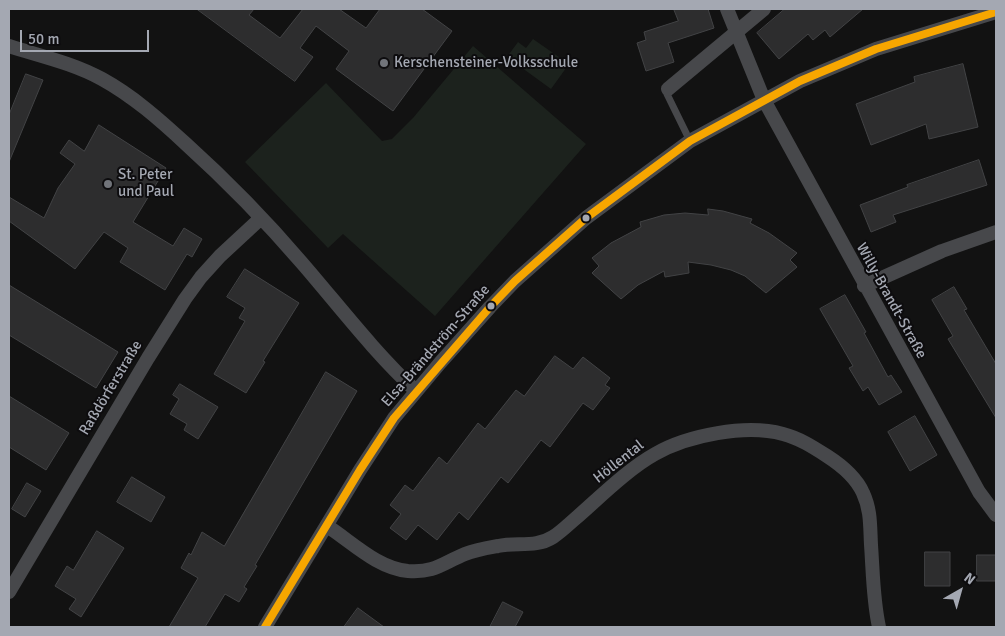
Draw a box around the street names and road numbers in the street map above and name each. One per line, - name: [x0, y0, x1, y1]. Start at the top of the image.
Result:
- street label: Willy-Brandt-Straße: [852, 240, 930, 362]
- street label: Elsa-Brändström-Straße: [378, 281, 494, 411]
- street label: Raßdörferstraße: [76, 337, 146, 439]
- street label: Höllental: [590, 437, 648, 487]

